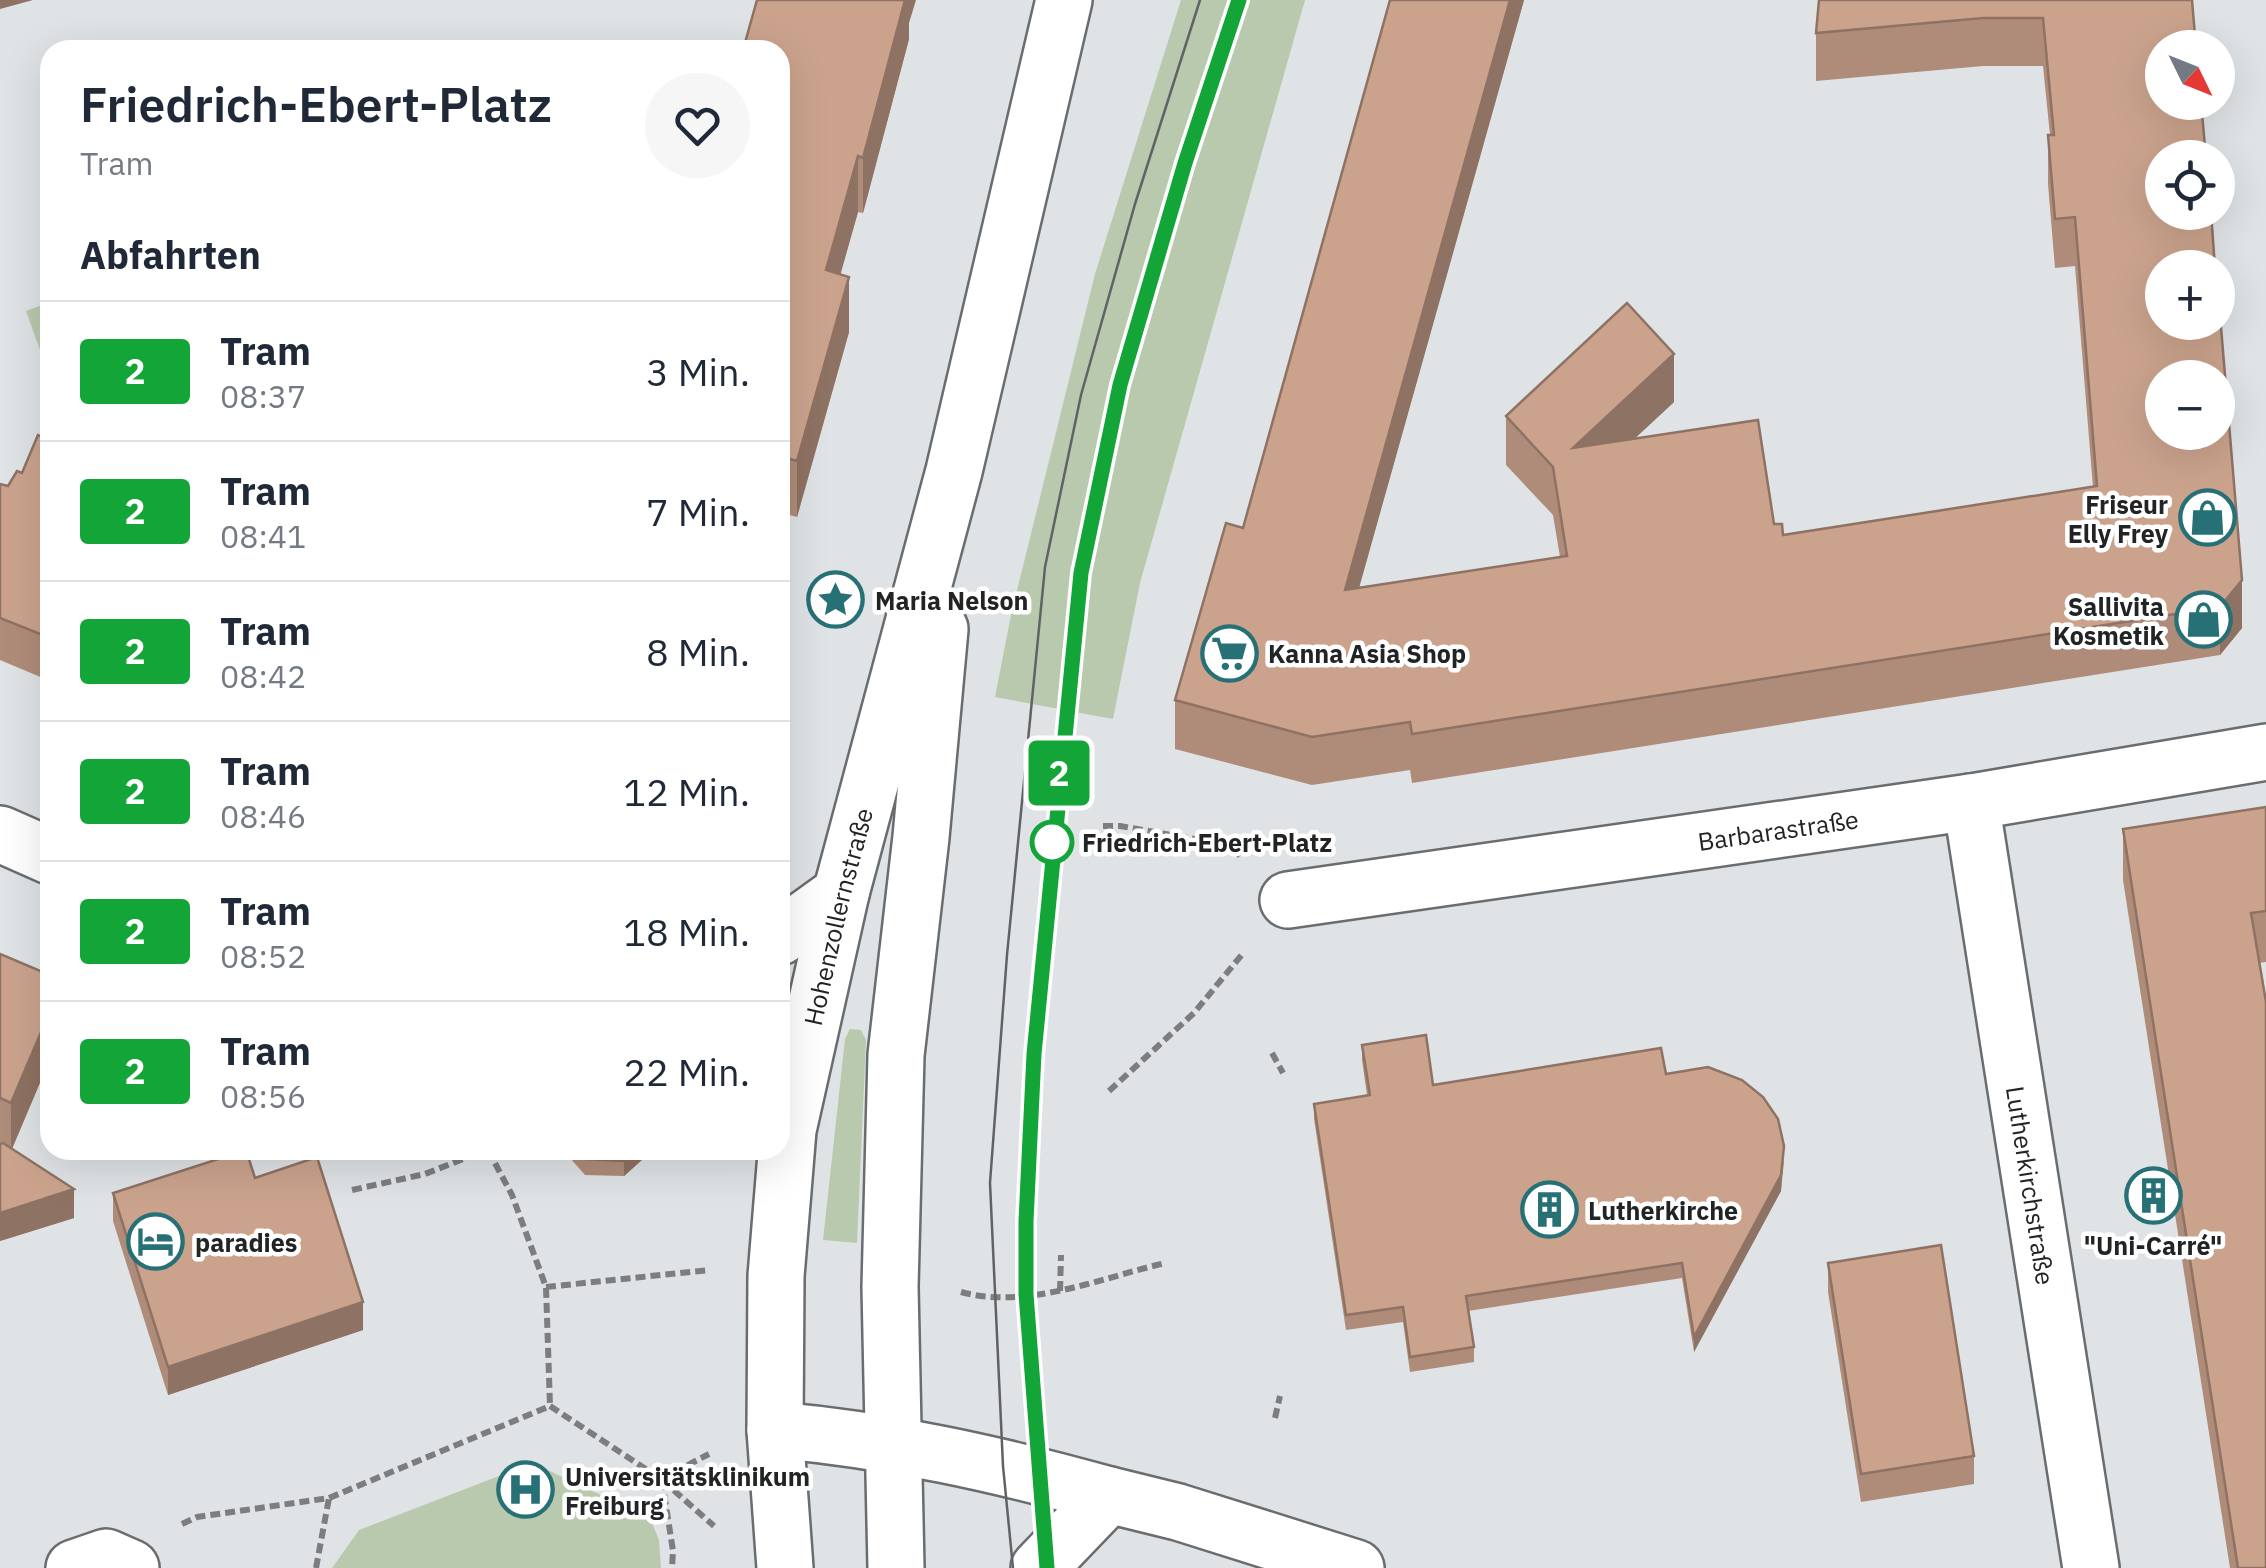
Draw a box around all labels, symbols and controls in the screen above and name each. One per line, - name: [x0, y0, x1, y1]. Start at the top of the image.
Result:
- north arrow: [2145, 30, 2235, 120]
- map controls: [2145, 30, 2235, 450]
- text: Friedrich-Ebert-Platz: [80, 73, 552, 135]
- button: heart: [645, 73, 750, 178]
- button: locate: [2145, 140, 2235, 230]
- text: Tram: [80, 142, 154, 184]
- text: Abfahrten: [80, 230, 261, 279]
- button: +: [2145, 250, 2235, 340]
- text: Tram: [220, 326, 311, 375]
- text: 3 Min.: [646, 347, 750, 396]
- text: 2: [124, 348, 146, 394]
- button: −: [2145, 360, 2235, 450]
- text: 08:37: [220, 375, 306, 417]
- text: Tram: [220, 466, 311, 515]
- text: 7 Min.: [646, 487, 750, 536]
- text: 2: [124, 488, 146, 534]
- place label: Friseur Elly Frey: [2068, 488, 2169, 550]
- shop icon: Friseur Elly Frey: [2177, 488, 2237, 548]
- text: 08:41: [220, 515, 306, 557]
- place icon: Maria Nelson: [806, 570, 866, 630]
- place label: Maria Nelson: [875, 584, 1028, 617]
- place label: Sallivita Kosmetik: [2053, 590, 2165, 652]
- shop icon: Sallivita Kosmetik: [2173, 590, 2233, 650]
- text: Tram: [220, 606, 311, 655]
- supermarket icon: Kanna Asia Shop: [1199, 623, 1259, 683]
- text: 8 Min.: [646, 627, 750, 676]
- text: 2: [124, 628, 146, 674]
- place label: Kanna Asia Shop: [1268, 637, 1466, 670]
- text: 08:42: [220, 655, 306, 697]
- line badge: 2: [1026, 740, 1092, 806]
- text: Tram: [220, 746, 311, 795]
- text: 2: [1048, 750, 1070, 796]
- text: 12 Min.: [623, 767, 750, 816]
- text: 2: [124, 768, 146, 814]
- text: 08:46: [220, 795, 306, 837]
- street label: Barbarastraße: [1695, 802, 1861, 858]
- street label: Hohenzollernstraße: [795, 804, 880, 1028]
- marker: Friedrich-Ebert-Platz: [1031, 821, 1073, 863]
- place label: Friedrich-Ebert-Platz: [1082, 826, 1332, 859]
- text: Tram: [220, 886, 311, 935]
- text: 18 Min.: [623, 907, 750, 956]
- text: 2: [124, 908, 146, 954]
- text: 08:52: [220, 935, 306, 977]
- text: Tram: [220, 1026, 311, 1075]
- text: 22 Min.: [623, 1047, 750, 1096]
- text: 2: [124, 1048, 146, 1094]
- text: 08:56: [220, 1075, 306, 1117]
- street label: Lutherkirchstraße: [1999, 1084, 2063, 1287]
- building icon: "Uni-Carré": [2123, 1166, 2183, 1226]
- building icon: Lutherkirche: [1519, 1180, 1579, 1240]
- place label: Lutherkirche: [1588, 1194, 1738, 1227]
- hotel icon: paradies: [126, 1212, 186, 1272]
- place label: paradies: [195, 1226, 297, 1259]
- place label: "Uni-Carré": [2084, 1229, 2222, 1262]
- hospital icon: Universitätsklinikum Freiburg: [496, 1460, 556, 1520]
- place label: Universitätsklinikum Freiburg: [565, 1460, 810, 1522]

